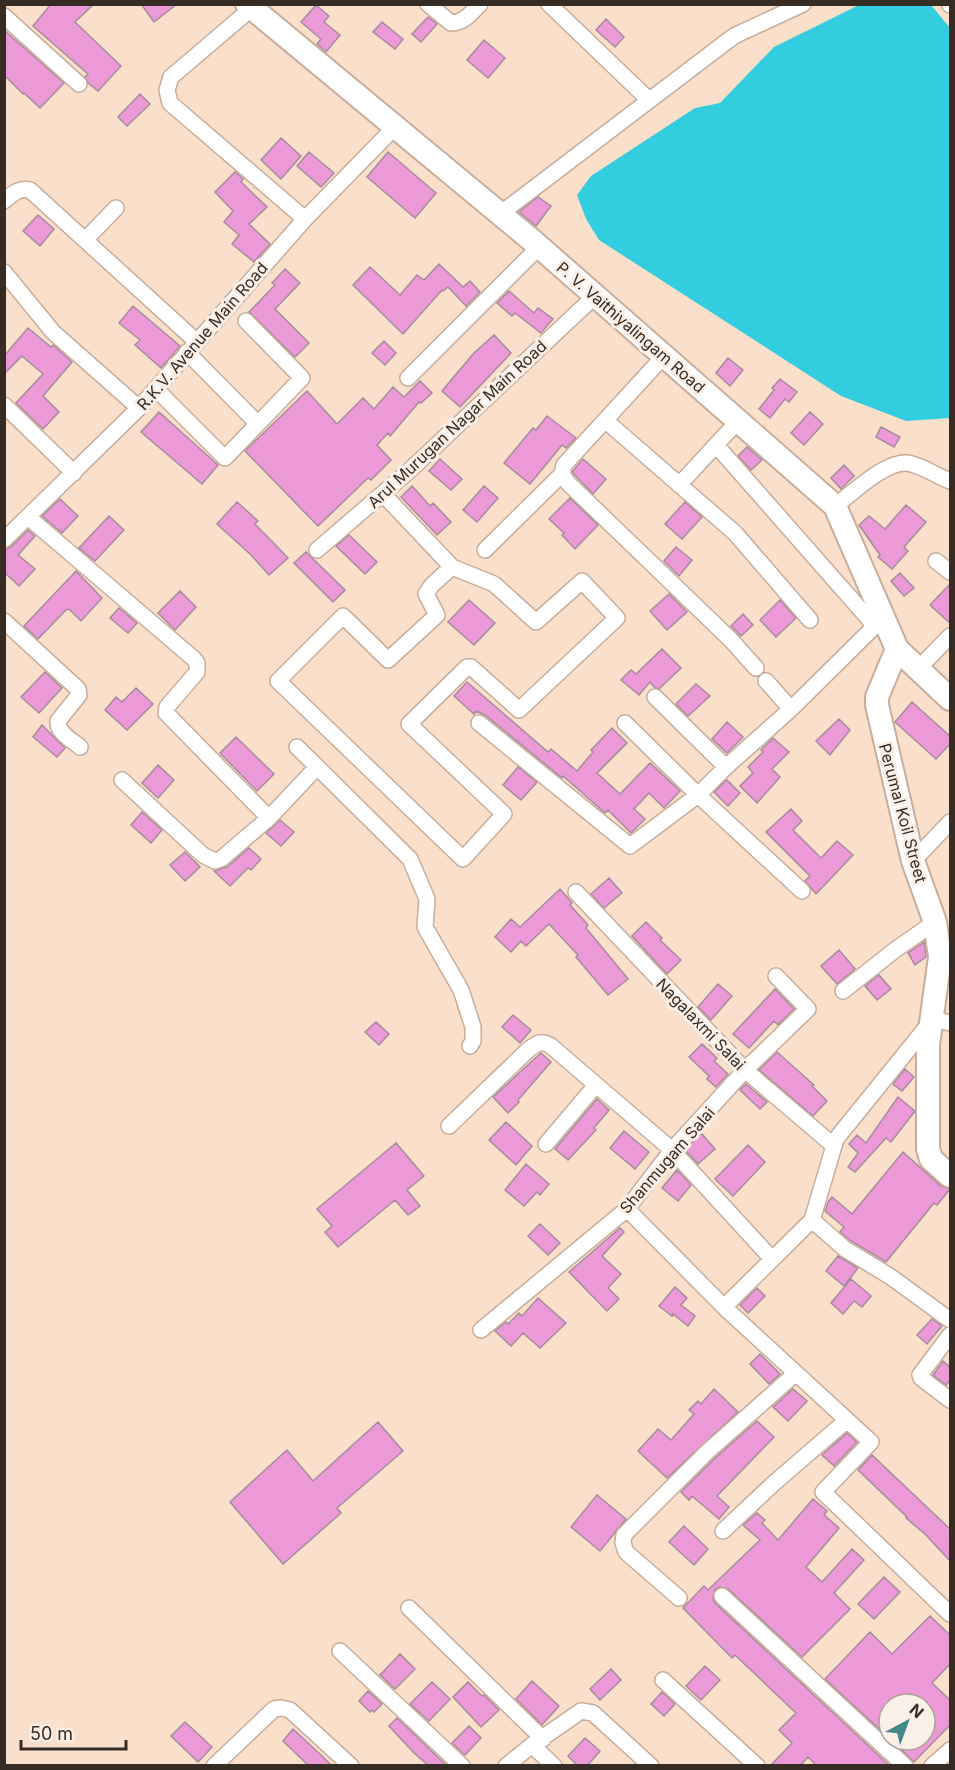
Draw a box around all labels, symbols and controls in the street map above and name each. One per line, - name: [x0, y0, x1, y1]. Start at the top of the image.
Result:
- street label: P. V. Vaithiyalingam Road: [553, 257, 709, 397]
- street label: R.K.V. Avenue Main Road: [132, 258, 272, 414]
- street label: Arul Murugan Nagar Main Road: [363, 336, 551, 512]
- street label: Perumal Koil Street: [875, 741, 931, 885]
- street label: Nagalaxmi Salai: [652, 974, 750, 1074]
- street label: Shanmugam Salai: [615, 1103, 719, 1217]
- north arrow: [877, 1692, 937, 1752]
- text: N: [906, 1699, 928, 1722]
- scale bar: [21, 1713, 126, 1751]
- text: 50 m: [30, 1723, 73, 1744]

